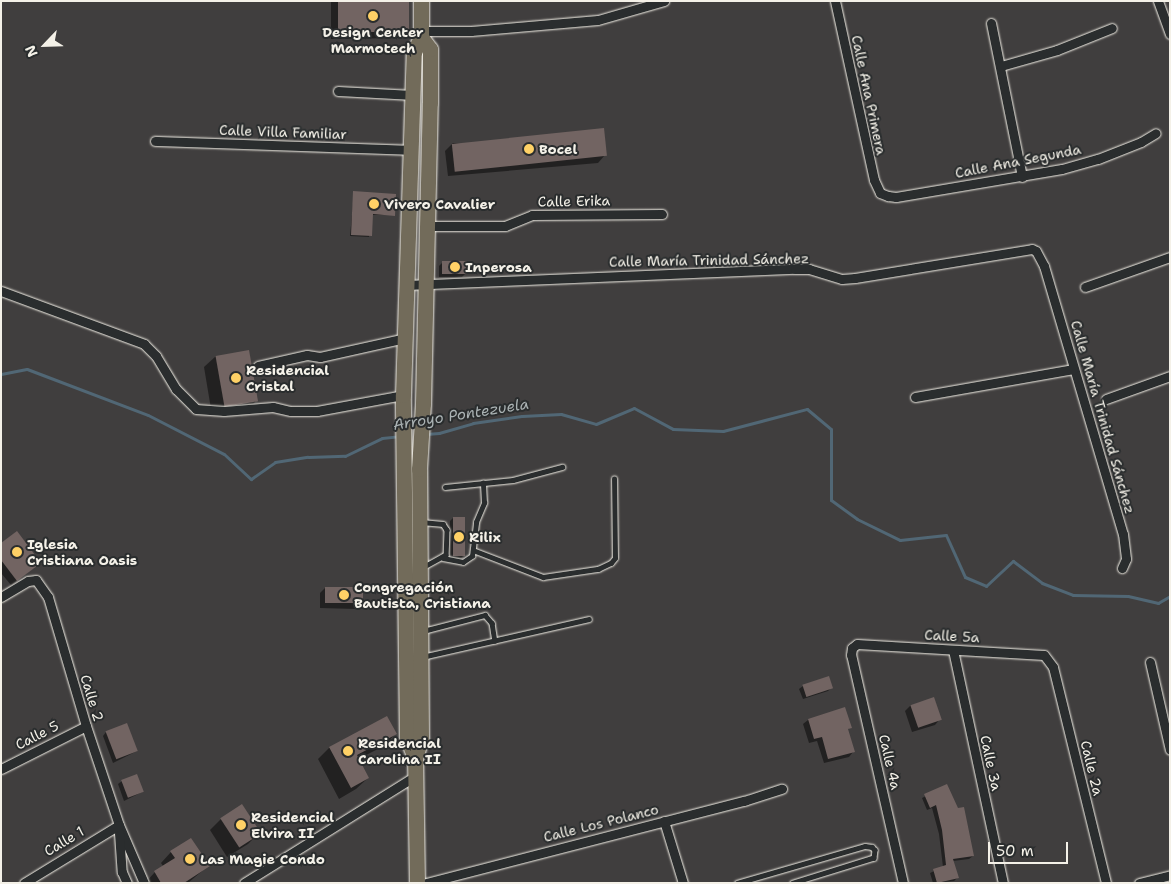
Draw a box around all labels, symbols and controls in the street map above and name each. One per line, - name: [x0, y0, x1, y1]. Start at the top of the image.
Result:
- marker: Design Center Marmotech: [367, 10, 379, 22]
- north arrow: [20, 20, 70, 70]
- place label: Design Center Marmotech: [322, 24, 424, 56]
- street label: Calle Ana Primera: [848, 34, 890, 156]
- text: N: [21, 42, 42, 60]
- street label: Calle Villa Familiar: [219, 121, 347, 143]
- place label: Bocel: [539, 141, 577, 157]
- street label: Calle Ana Segunda: [954, 141, 1082, 181]
- marker: Bocel: [523, 143, 535, 155]
- street label: Calle Erika: [538, 192, 610, 210]
- place label: Vivero Cavalier: [384, 196, 495, 212]
- marker: Vivero Cavalier: [368, 198, 380, 210]
- street label: Calle María Trinidad Sánchez: [609, 250, 809, 270]
- place label: Inperosa: [465, 259, 532, 275]
- marker: Inperosa: [449, 261, 461, 273]
- street label: Calle María Trinidad Sánchez: [1067, 318, 1139, 516]
- place label: Residencial Cristal: [246, 362, 329, 394]
- marker: Residencial Cristal: [230, 372, 242, 384]
- water label: Arroyo Pontezuela: [392, 395, 530, 435]
- place label: Rilix: [469, 529, 501, 545]
- marker: Rilix: [453, 531, 465, 543]
- place label: Iglesia Cristiana Oasis: [27, 536, 137, 568]
- marker: Iglesia Cristiana Oasis: [11, 546, 23, 558]
- place label: Congregación Bautista, Cristiana: [354, 579, 491, 612]
- marker: Congregación Bautista, Cristiana: [338, 589, 350, 601]
- street label: Calle 5a: [924, 626, 980, 646]
- street label: Calle 2: [77, 673, 107, 723]
- street label: Calle 5: [12, 717, 62, 753]
- street label: Calle 4a: [875, 733, 905, 791]
- street label: Calle 3a: [977, 734, 1005, 792]
- place label: Residencial Carolina II: [358, 735, 441, 768]
- street label: Calle 2a: [1077, 739, 1107, 797]
- marker: Residencial Carolina II: [342, 745, 354, 757]
- street label: Calle Los Polanco: [542, 801, 660, 845]
- place label: Residencial Elvira II: [251, 809, 334, 842]
- marker: Residencial Elvira II: [235, 819, 247, 831]
- street label: Calle 1: [41, 823, 87, 859]
- scale bar: [991, 832, 1071, 864]
- text: 50 m: [996, 841, 1034, 861]
- place label: Las Magie Condo: [200, 851, 325, 867]
- marker: Las Magie Condo: [184, 853, 196, 865]

